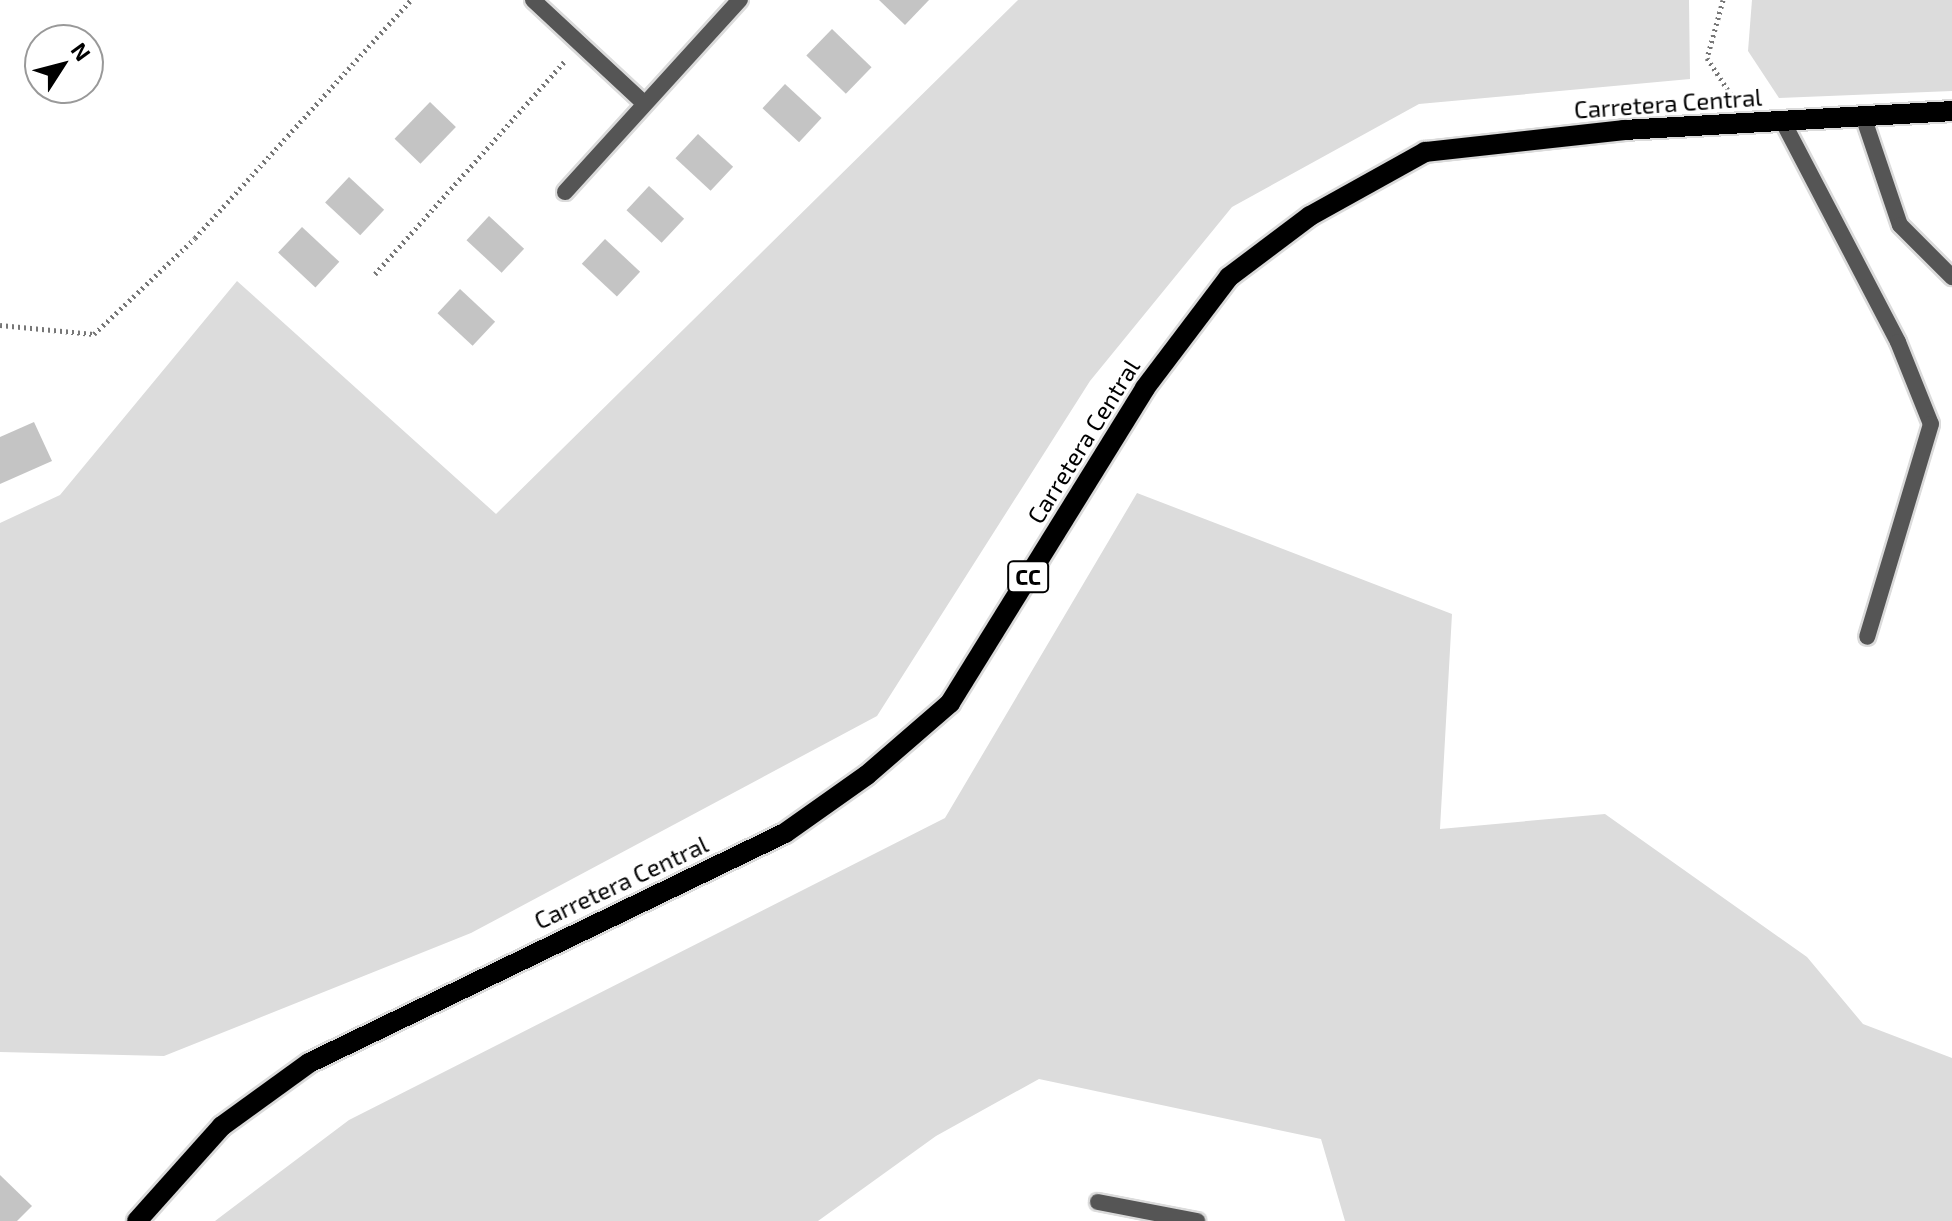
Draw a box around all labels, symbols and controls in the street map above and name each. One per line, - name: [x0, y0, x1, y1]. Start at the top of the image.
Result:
- north arrow: [24, 24, 104, 104]
- text: N: [67, 37, 97, 65]
- street label: Carretera Central: [1573, 82, 1763, 124]
- street label: Carretera Central: [1021, 353, 1145, 529]
- road number: CC: [1006, 559, 1050, 595]
- street label: Carretera Central: [530, 829, 712, 935]

